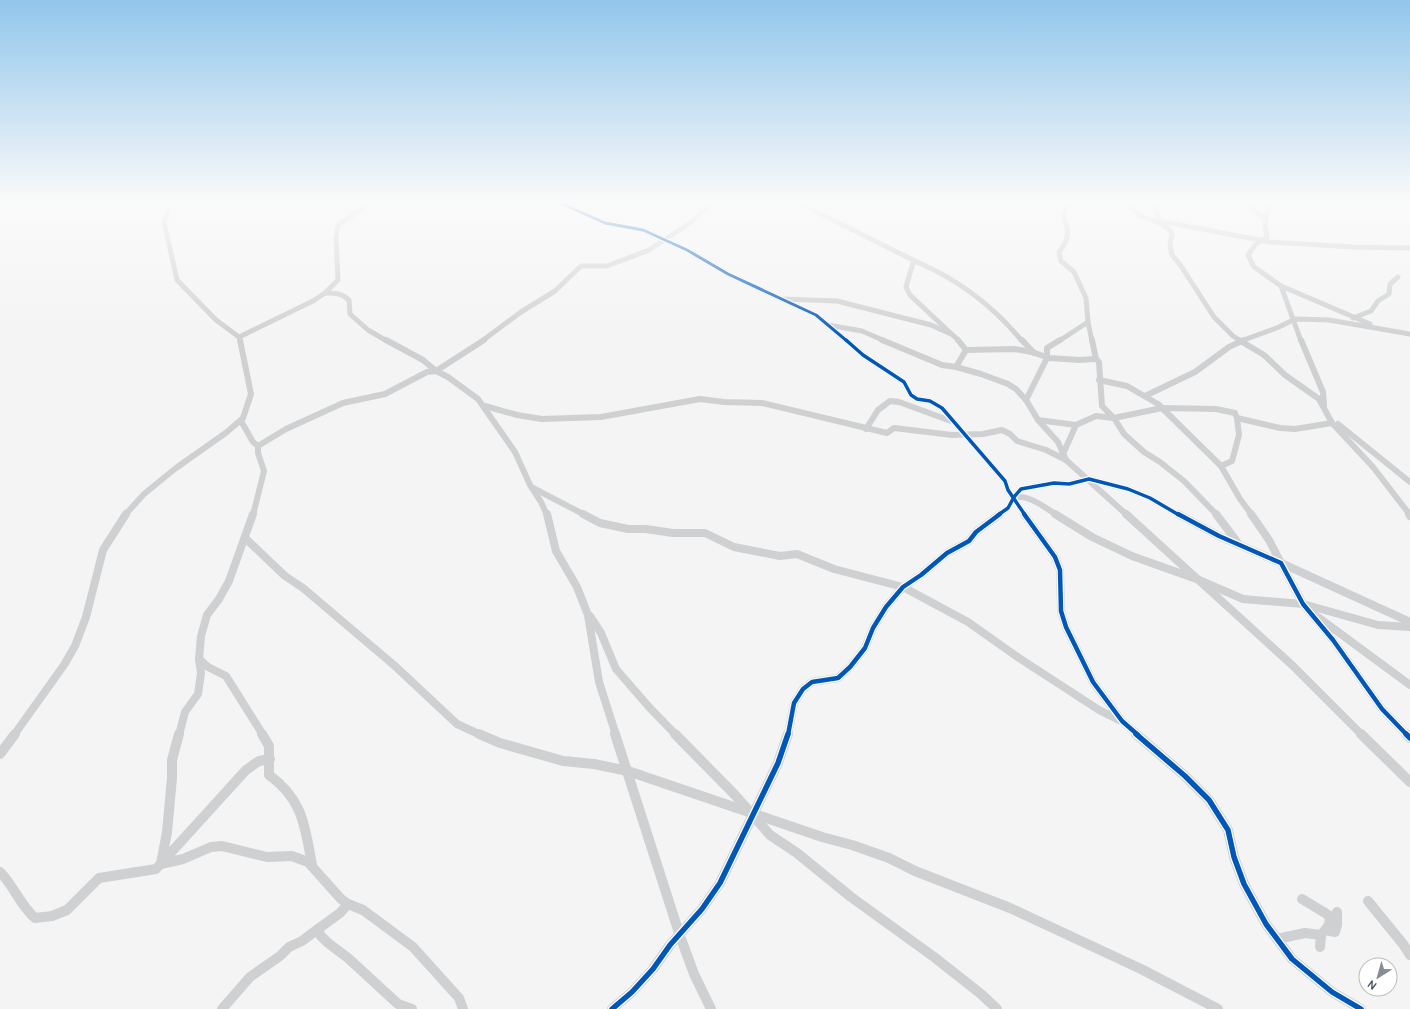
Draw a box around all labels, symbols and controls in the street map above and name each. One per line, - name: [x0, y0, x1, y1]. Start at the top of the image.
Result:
- north arrow: [1358, 957, 1398, 997]
- text: N: [1365, 977, 1379, 993]

